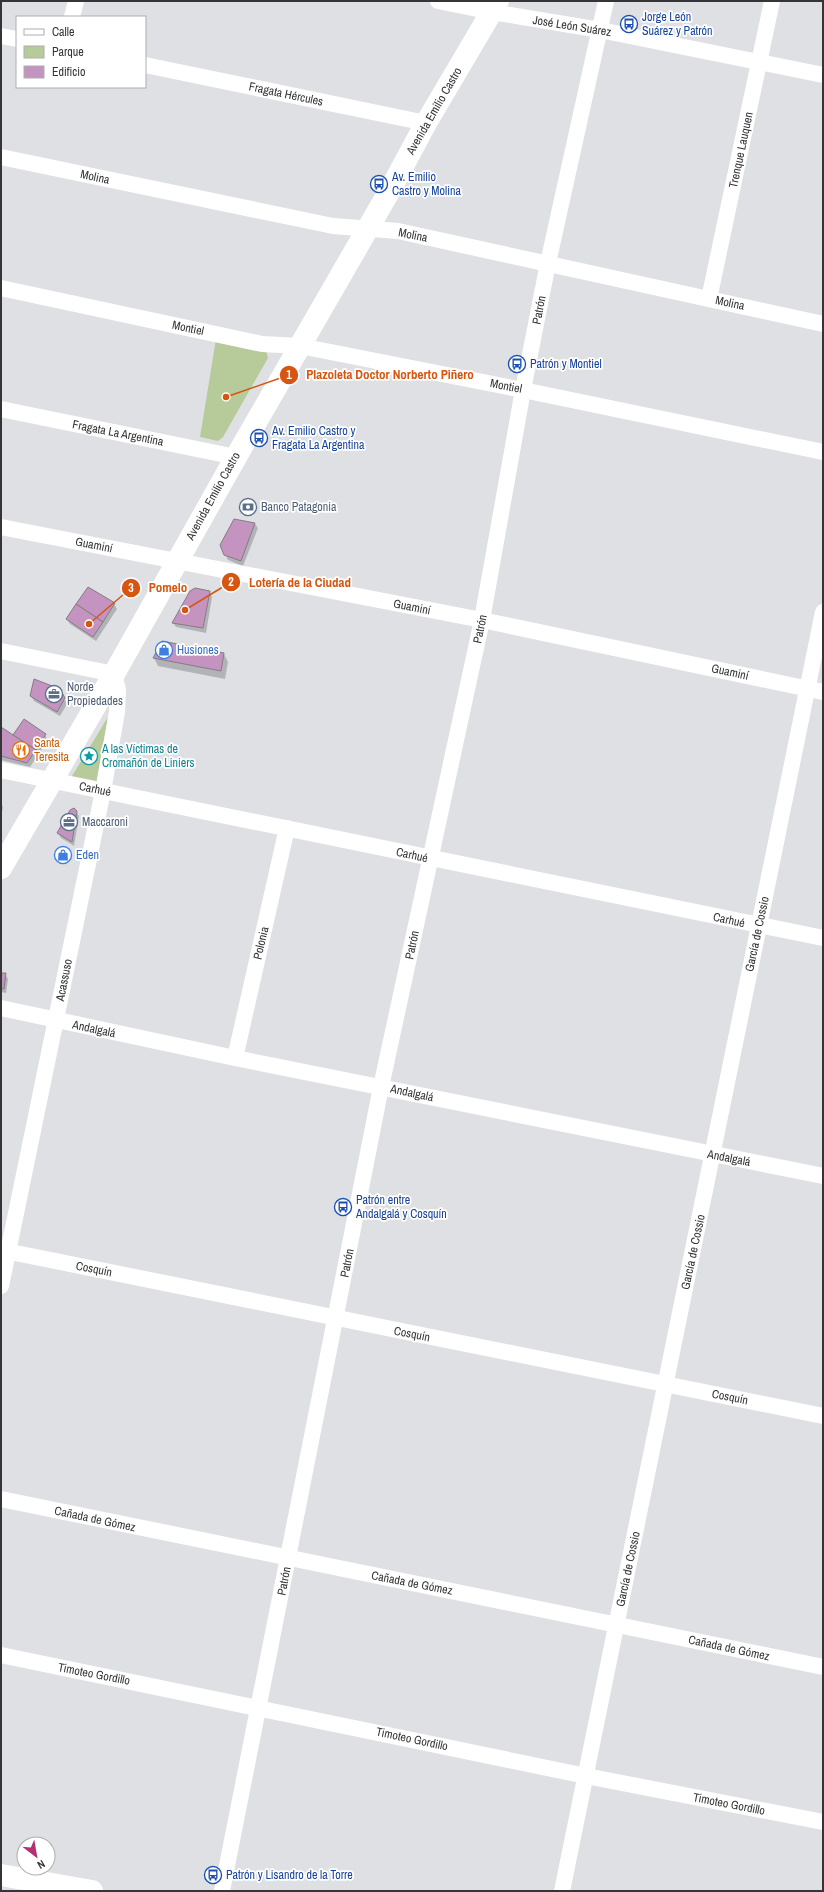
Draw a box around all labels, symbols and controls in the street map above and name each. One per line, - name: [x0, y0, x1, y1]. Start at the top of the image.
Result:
- place label: Jorge León Suárez y Patrón: [642, 9, 713, 39]
- street label: José León Suárez: [532, 12, 612, 40]
- bus stop icon: Jorge León Suárez y Patrón: [619, 14, 639, 34]
- legend: [16, 16, 146, 88]
- text: Calle: [52, 24, 74, 40]
- text: Parque: [52, 44, 84, 60]
- text: Edificio: [52, 64, 85, 80]
- street label: Avenida Emilio Castro: [402, 64, 465, 158]
- street label: Fragata Hércules: [247, 78, 325, 110]
- street label: Trenque Lauquen: [725, 111, 757, 189]
- street label: Molina: [79, 166, 112, 188]
- place label: Av. Emilio Castro y Molina: [391, 169, 461, 199]
- bus stop icon: Av. Emilio Castro y Molina: [369, 174, 389, 194]
- street label: Molina: [397, 224, 430, 246]
- street label: Molina: [714, 292, 747, 314]
- street label: Patrón: [528, 294, 550, 326]
- street label: Montiel: [171, 317, 205, 339]
- bus stop icon: Patrón y Montiel: [507, 354, 527, 374]
- place label: Patrón y Montiel: [530, 356, 602, 372]
- callout: Plazoleta Doctor Norberto Piñero: [279, 362, 482, 387]
- text: Plazoleta Doctor Norberto Piñero: [306, 366, 474, 383]
- text: 1: [286, 367, 292, 383]
- street label: Montiel: [489, 375, 523, 397]
- street label: Fragata La Argentina: [71, 416, 165, 450]
- place label: Av. Emilio Castro y Fragata La Argentina: [271, 423, 365, 453]
- bus stop icon: Av. Emilio Castro y Fragata La Argentina: [249, 428, 269, 448]
- street label: Avenida Emilio Castro: [182, 449, 244, 544]
- bank icon: Banco Patagonia: [238, 497, 258, 517]
- place label: Banco Patagonia: [261, 499, 337, 515]
- street label: Guaminí: [74, 534, 114, 557]
- callout: Lotería de la Ciudad: [221, 570, 359, 595]
- text: 2: [228, 574, 234, 590]
- text: Lotería de la Ciudad: [249, 574, 351, 591]
- callout: Pomelo: [121, 575, 195, 600]
- text: Pomelo: [149, 579, 187, 596]
- text: 3: [128, 580, 134, 596]
- street label: Guaminí: [392, 596, 432, 619]
- street label: Patrón: [469, 613, 491, 645]
- shop icon: Husiones: [154, 640, 174, 660]
- place label: Husiones: [177, 642, 219, 658]
- street label: Guaminí: [710, 660, 750, 684]
- place label: Norde Propiedades: [67, 679, 123, 709]
- office icon: Norde Propiedades: [44, 684, 64, 704]
- place label: Santa Teresita: [34, 735, 70, 765]
- restaurant icon: Santa Teresita: [11, 740, 31, 760]
- place label: A las Víctimas de Cromañón de Liniers: [101, 741, 195, 771]
- place icon: A las Víctimas de Cromañón de Liniers: [79, 746, 99, 766]
- street label: Carhué: [78, 778, 112, 800]
- office icon: Maccaroni: [59, 812, 79, 832]
- place label: Maccaroni: [82, 814, 128, 830]
- street label: Carhué: [395, 844, 429, 866]
- shop icon: Eden: [53, 845, 73, 865]
- place label: Eden: [76, 847, 99, 863]
- street label: García de Cossio: [741, 895, 773, 973]
- street label: Carhué: [712, 909, 746, 931]
- street label: Polonia: [249, 924, 273, 961]
- street label: Patrón: [401, 929, 423, 961]
- street label: Acassuso: [52, 958, 76, 1003]
- street label: Andalgalá: [70, 1016, 118, 1041]
- street label: Andalgalá: [388, 1080, 436, 1105]
- street label: Andalgalá: [705, 1146, 753, 1170]
- place label: Patrón entre Andalgalá y Cosquín: [355, 1192, 447, 1222]
- bus stop icon: Patrón entre Andalgalá y Cosquín: [333, 1197, 353, 1217]
- street label: García de Cossio: [677, 1213, 709, 1291]
- street label: Patrón: [336, 1247, 358, 1279]
- street label: Cosquín: [74, 1258, 114, 1280]
- street label: Cosquín: [392, 1323, 432, 1345]
- street label: Cosquín: [710, 1386, 750, 1408]
- street label: Cañada de Gómez: [53, 1503, 137, 1535]
- street label: García de Cossio: [612, 1530, 644, 1608]
- street label: Patrón: [273, 1565, 295, 1597]
- street label: Cañada de Gómez: [370, 1567, 454, 1599]
- street label: Cañada de Gómez: [687, 1632, 771, 1664]
- street label: Timoteo Gordillo: [57, 1659, 131, 1689]
- street label: Timoteo Gordillo: [375, 1724, 449, 1754]
- street label: Timoteo Gordillo: [692, 1789, 766, 1819]
- north arrow: [16, 1836, 56, 1876]
- text: N: [35, 1857, 48, 1872]
- bus stop icon: Patrón y Lisandro de la Torre: [203, 1865, 223, 1885]
- place label: Patrón y Lisandro de la Torre: [226, 1867, 353, 1883]

